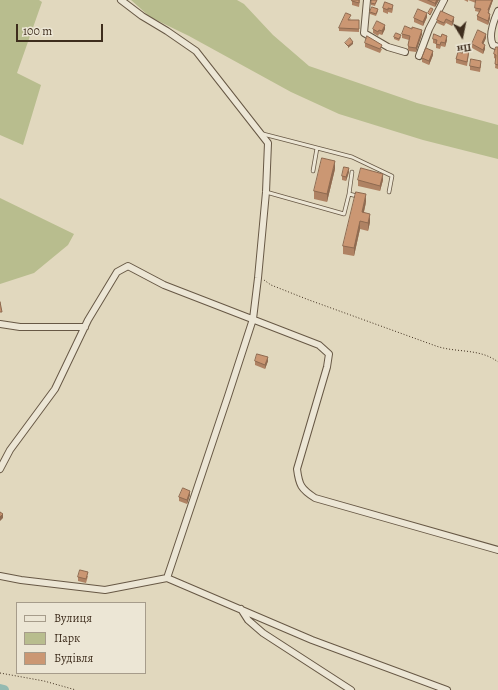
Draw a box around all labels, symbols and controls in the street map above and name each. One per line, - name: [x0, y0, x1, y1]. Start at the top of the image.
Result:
- scale bar: [18, 16, 105, 42]
- north arrow: [442, 16, 482, 56]
- text: 100 m: [23, 23, 52, 39]
- text: Пн: [456, 40, 473, 57]
- legend: [16, 602, 146, 674]
- text: Вулиця: [54, 610, 92, 626]
- text: Парк: [54, 630, 80, 646]
- text: Будівля: [54, 650, 93, 666]

